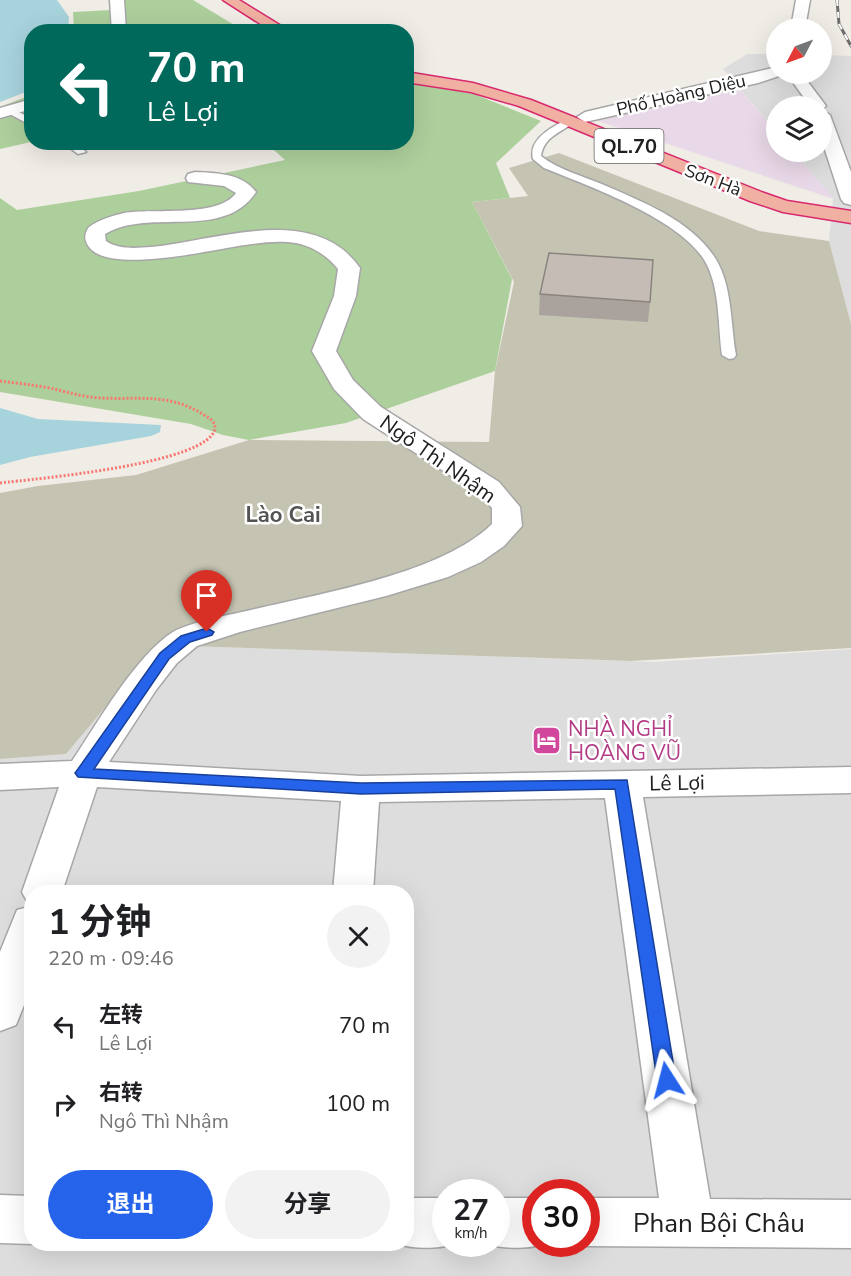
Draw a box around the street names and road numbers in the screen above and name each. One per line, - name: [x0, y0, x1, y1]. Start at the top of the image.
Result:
- street label: Phố Hoàng Diệu: [614, 68, 748, 122]
- road number: QL.70: [594, 129, 664, 163]
- street label: Sơn Hà: [681, 158, 745, 202]
- street label: Ngô Thì Nhậm: [374, 408, 502, 510]
- street label: Lê Lợi: [649, 769, 705, 797]
- street label: Phan Bội Châu: [633, 1206, 805, 1241]

